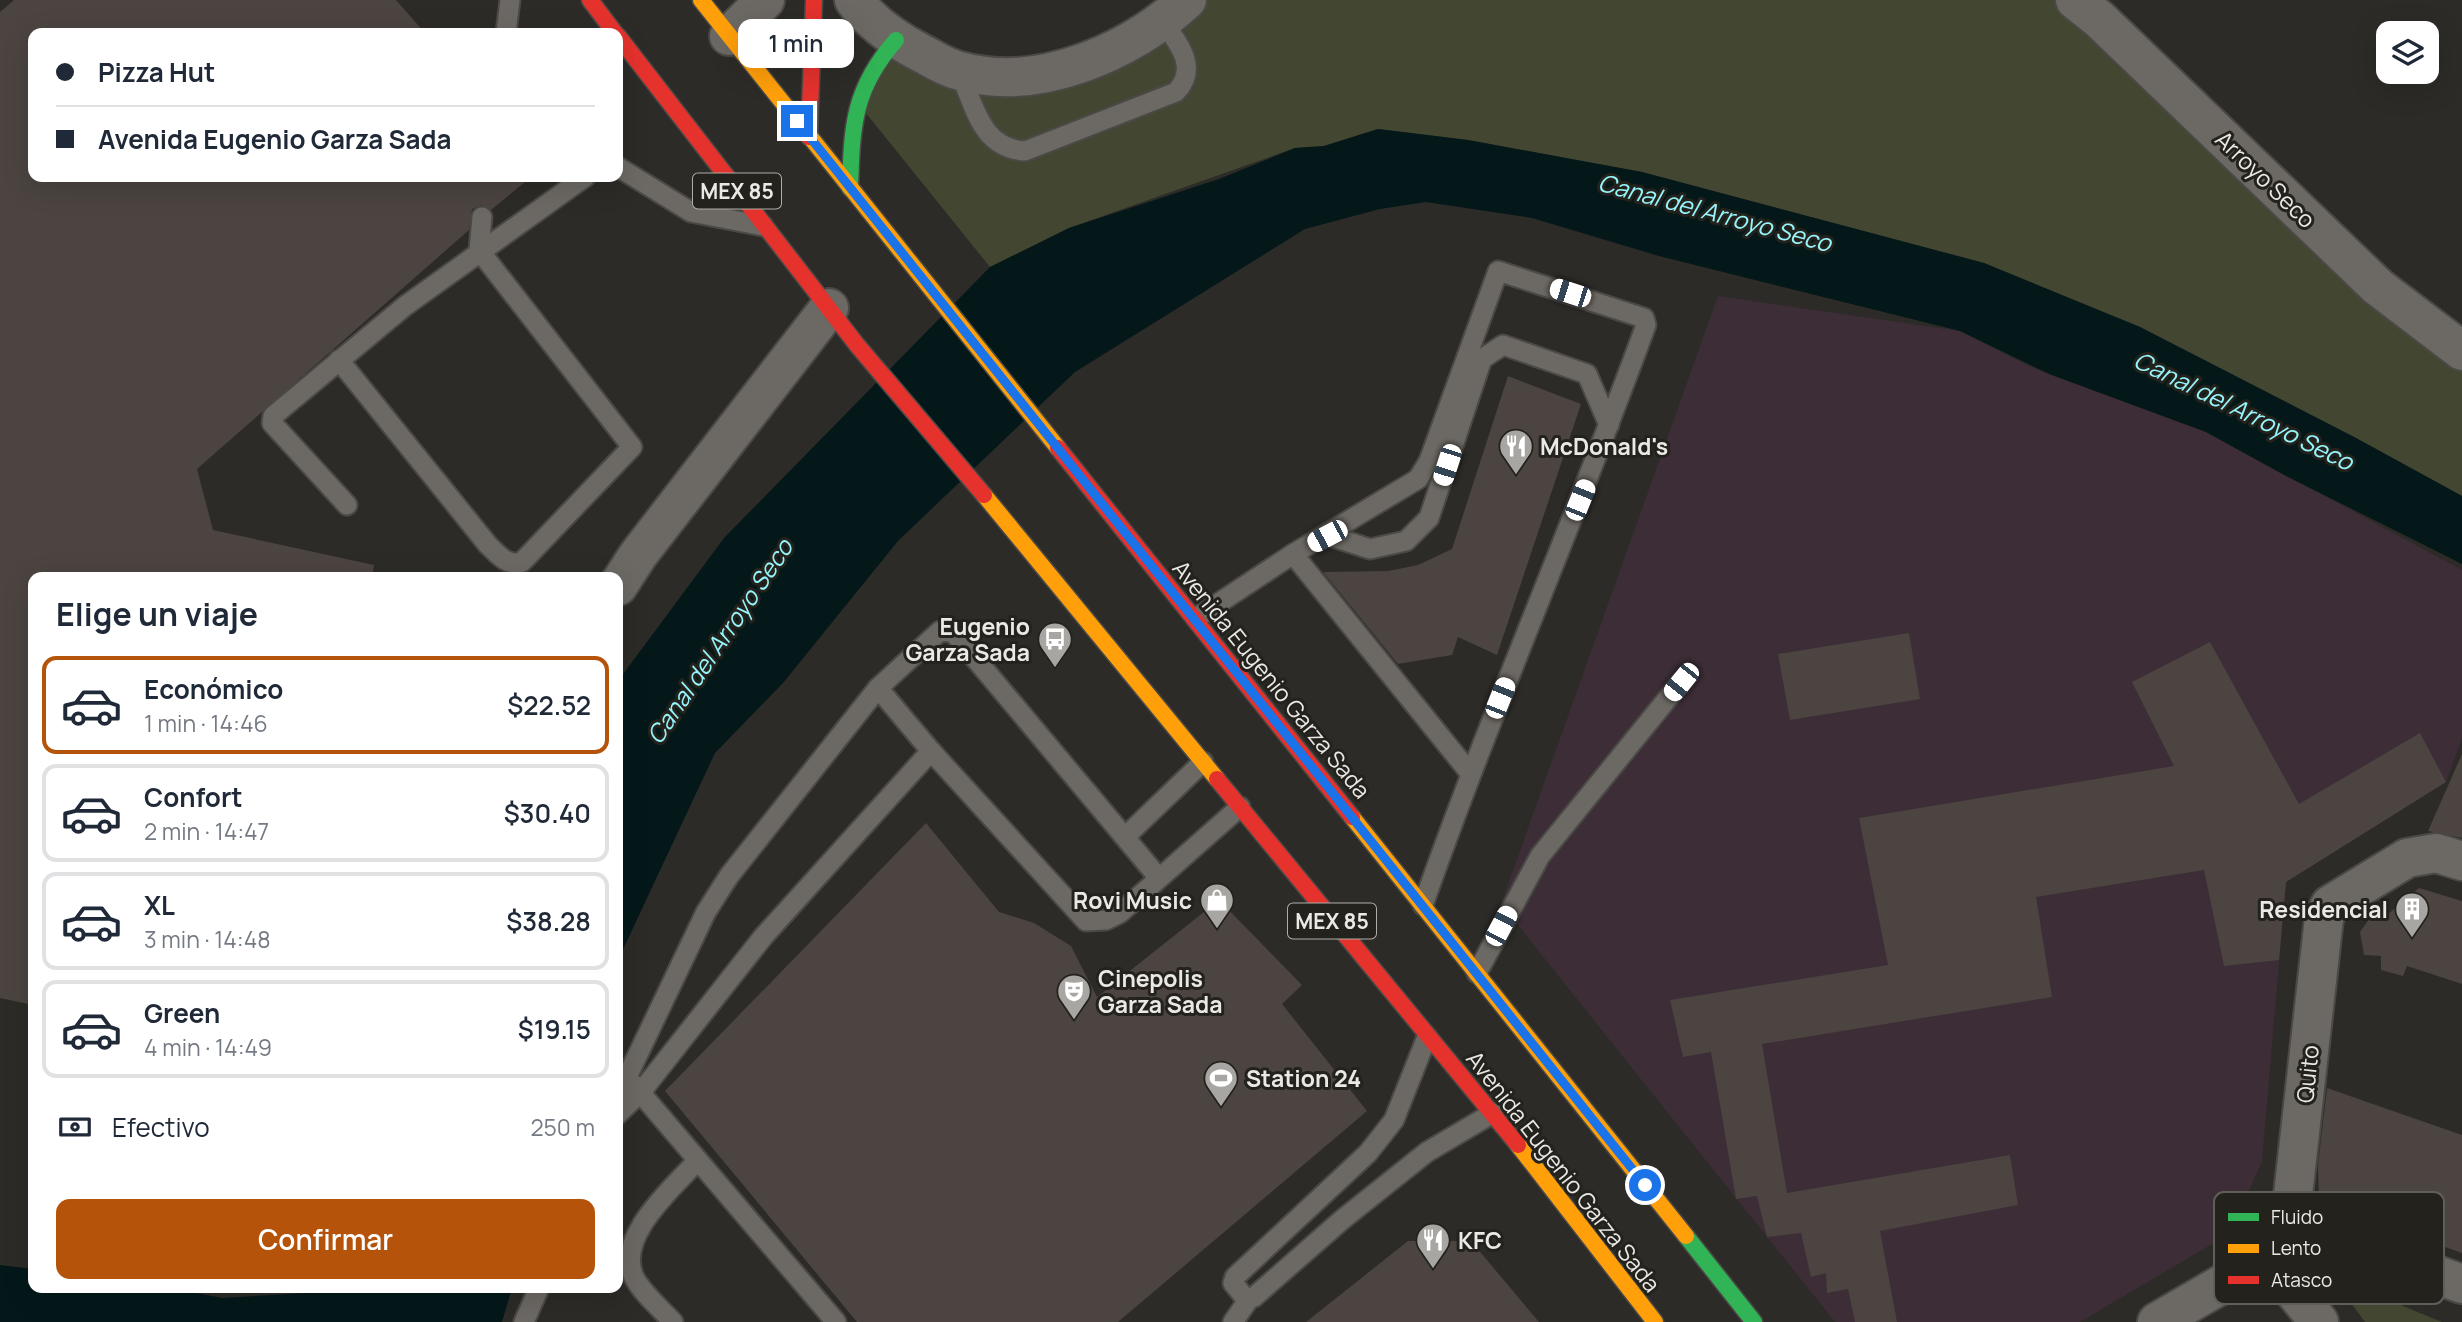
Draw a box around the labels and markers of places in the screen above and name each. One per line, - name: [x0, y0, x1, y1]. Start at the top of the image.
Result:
- restaurant icon: McDonald's: [1497, 427, 1535, 476]
- place label: McDonald's: [1540, 430, 1668, 462]
- place label: Eugenio Garza Sada: [906, 610, 1030, 668]
- bus stop icon: Eugenio Garza Sada: [1036, 620, 1074, 669]
- shop icon: Rovi Music: [1198, 881, 1236, 930]
- place label: Rovi Music: [1073, 884, 1192, 916]
- building icon: Residencial: [2393, 890, 2431, 939]
- place label: Residencial: [2259, 893, 2388, 925]
- place label: Cinepolis Garza Sada: [1098, 962, 1223, 1020]
- theatre icon: Cinepolis Garza Sada: [1055, 972, 1093, 1021]
- sports icon: Station 24: [1202, 1059, 1240, 1108]
- place label: Station 24: [1246, 1062, 1361, 1094]
- restaurant icon: KFC: [1414, 1221, 1452, 1270]
- place label: KFC: [1458, 1224, 1502, 1256]

